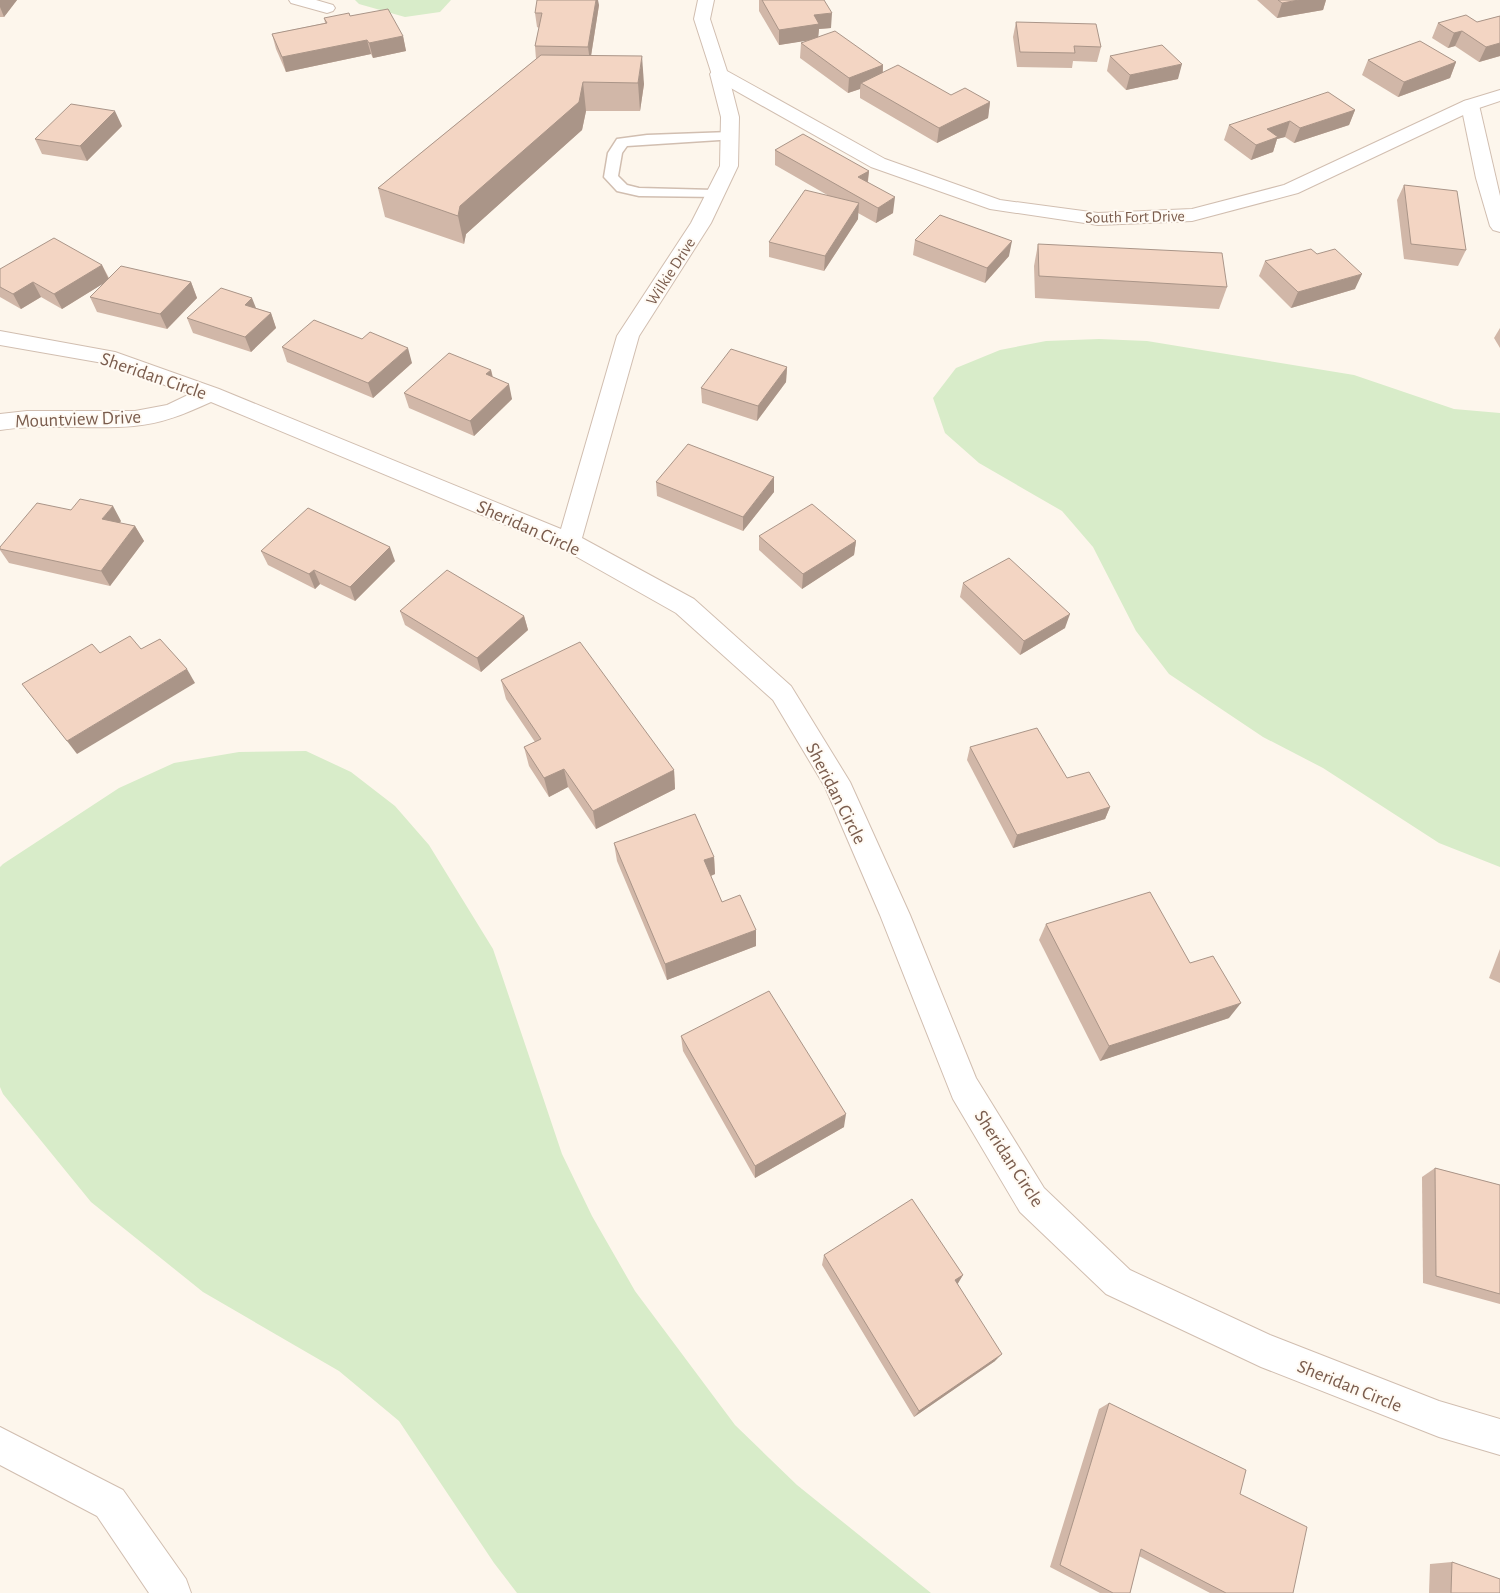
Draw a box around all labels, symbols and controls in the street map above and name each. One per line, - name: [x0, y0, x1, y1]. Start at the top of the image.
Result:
- street label: South Fort Drive: [1085, 208, 1185, 226]
- street label: Wilkie Drive: [643, 235, 698, 308]
- street label: Sheridan Circle: [98, 349, 209, 403]
- street label: Mountview Drive: [15, 408, 141, 431]
- street label: Sheridan Circle: [474, 497, 583, 560]
- street label: Sheridan Circle: [802, 740, 869, 847]
- street label: Sheridan Circle: [971, 1107, 1047, 1210]
- street label: Sheridan Circle: [1294, 1357, 1404, 1416]

